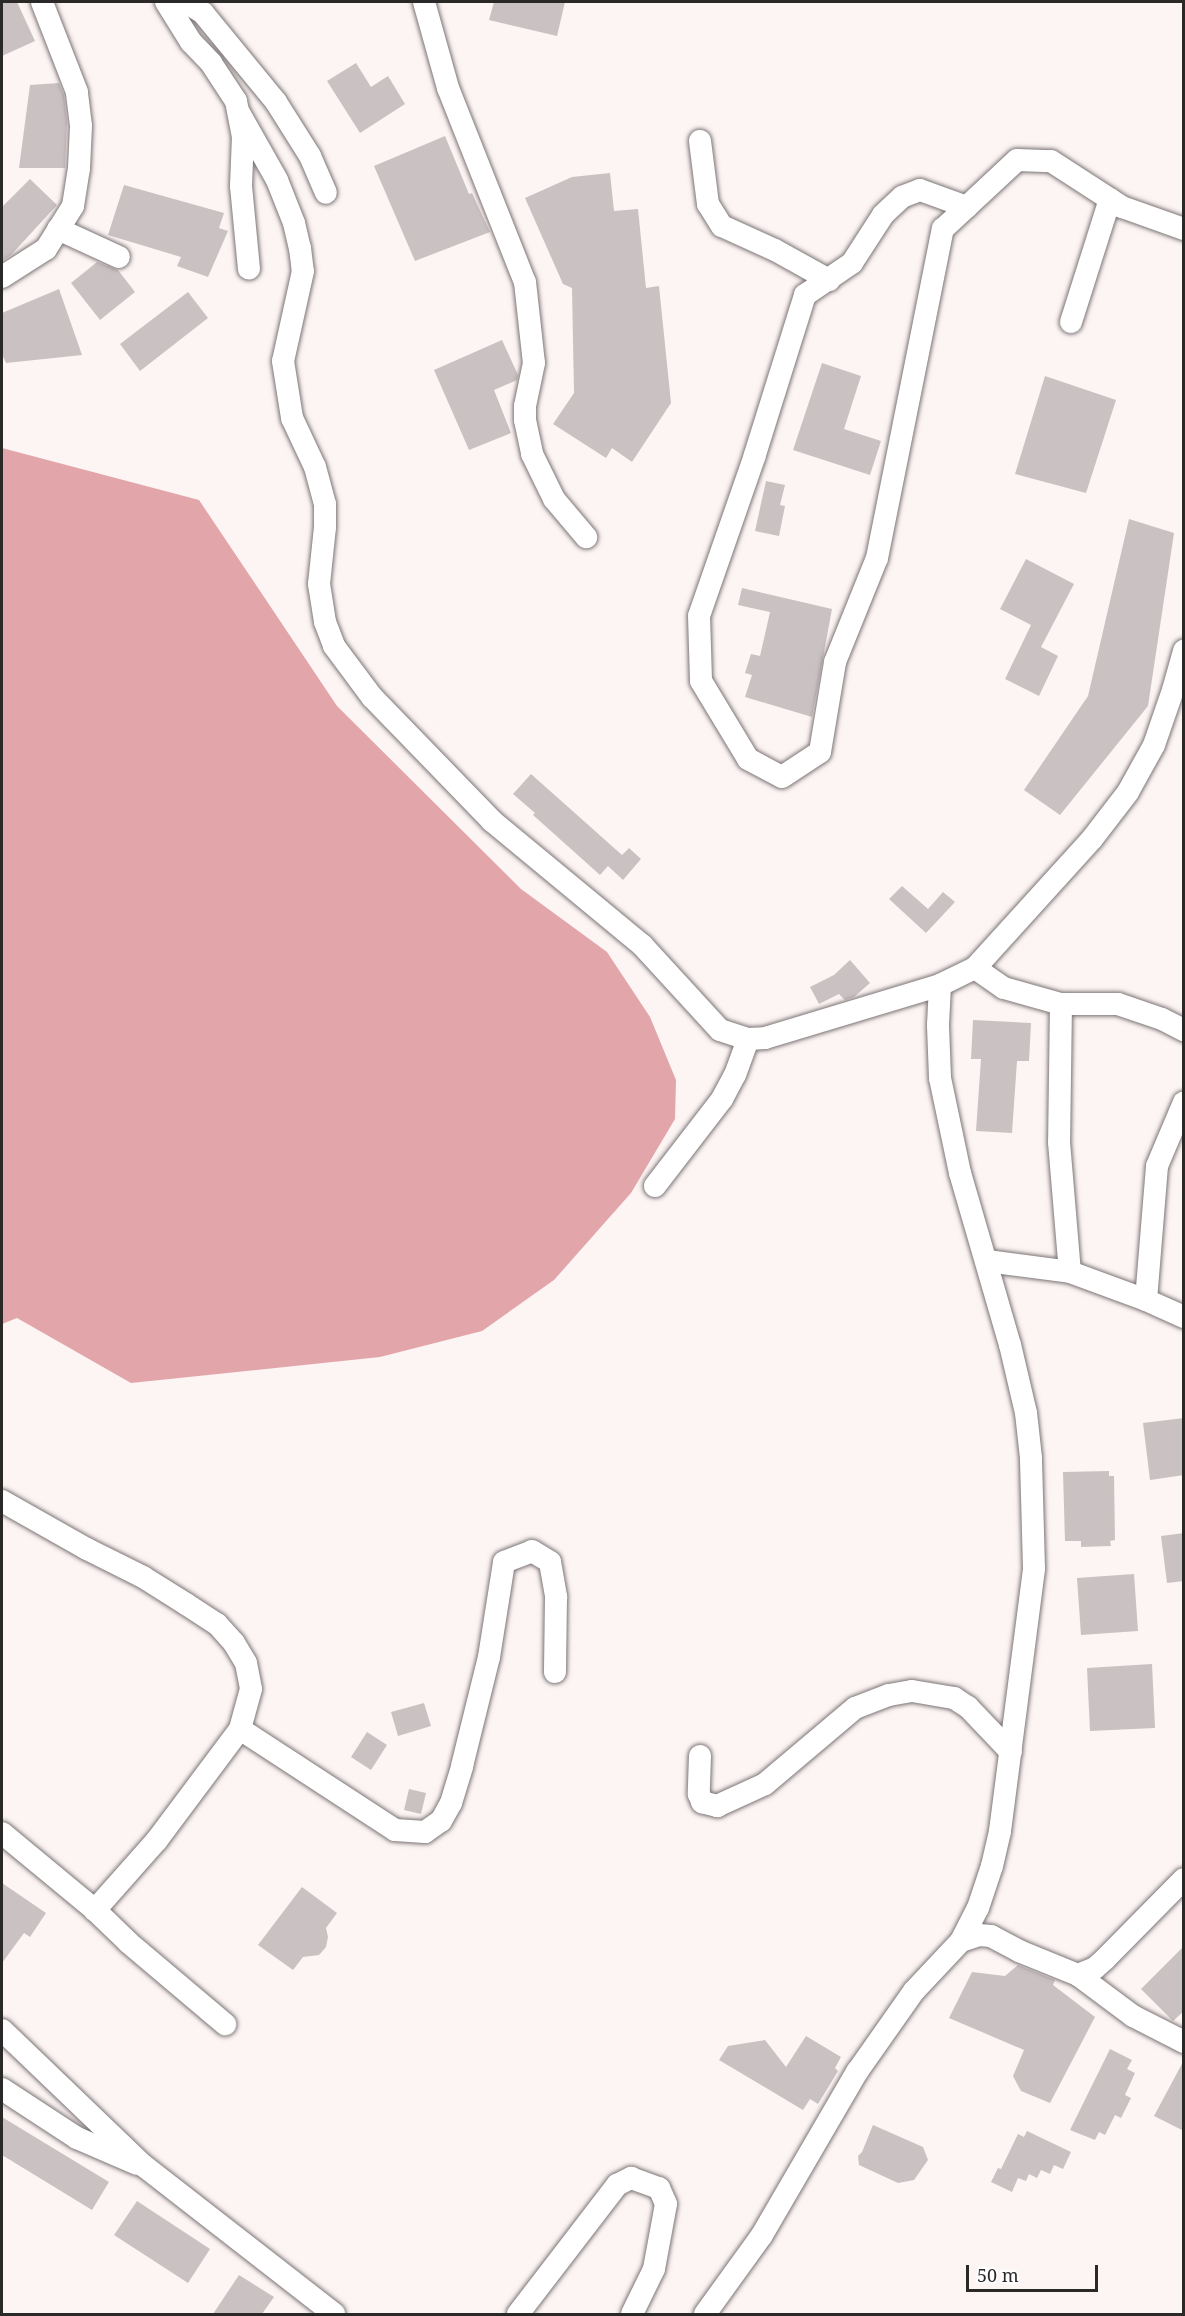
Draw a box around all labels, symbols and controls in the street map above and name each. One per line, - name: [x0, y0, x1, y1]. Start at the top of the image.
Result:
- scale bar: [969, 2253, 1101, 2291]
- text: 50 m: [977, 2263, 1019, 2287]

